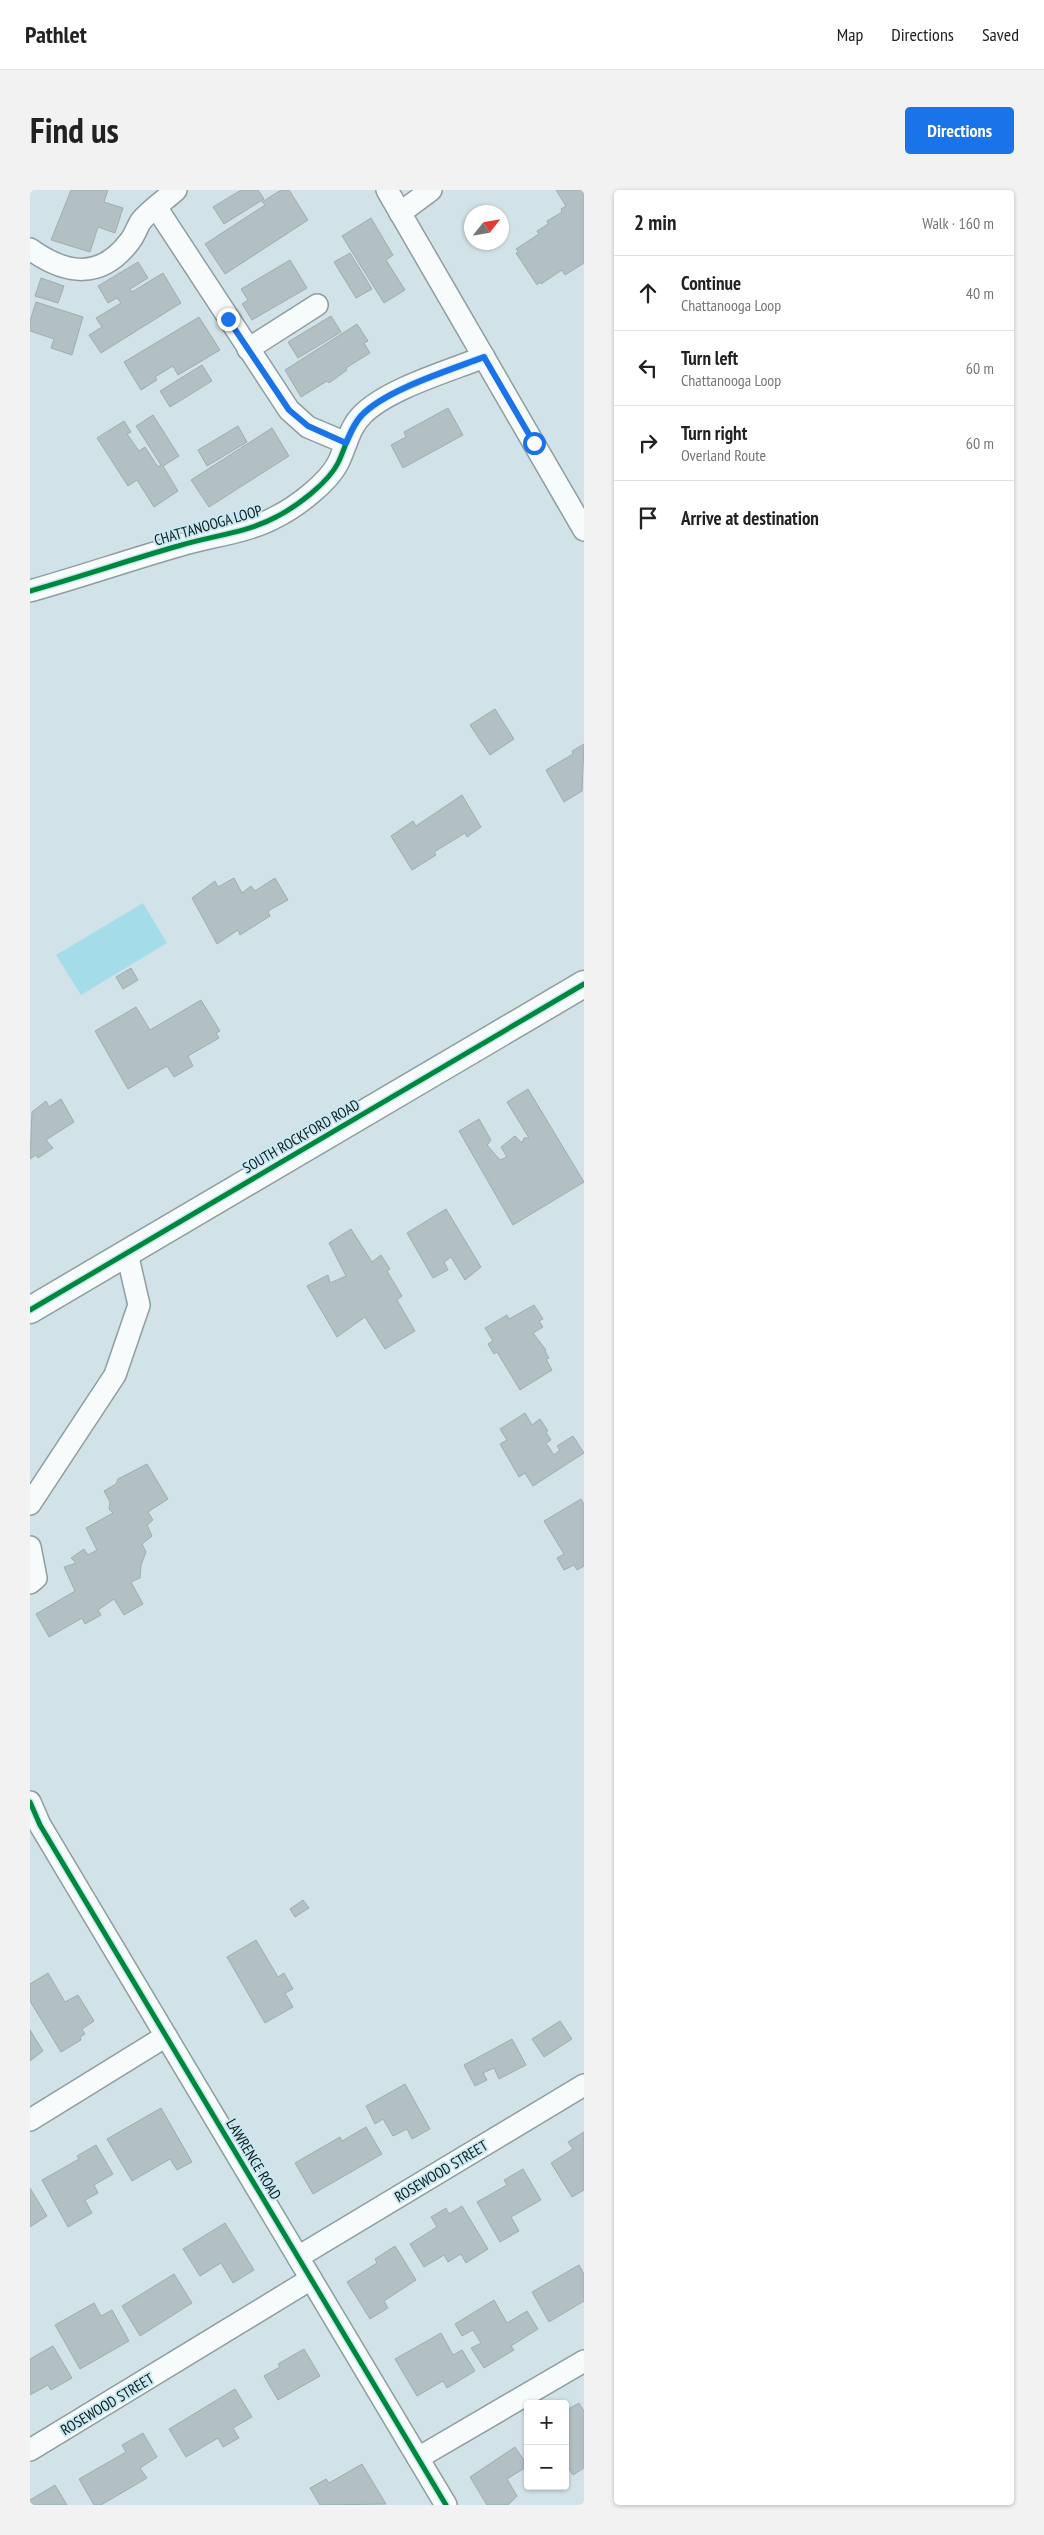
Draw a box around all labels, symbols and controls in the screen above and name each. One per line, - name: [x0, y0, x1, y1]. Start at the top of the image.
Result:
- text: Pathlet: [25, 19, 87, 50]
- text: Map: [837, 23, 863, 46]
- text: Directions: [891, 23, 954, 46]
- text: Saved: [982, 23, 1019, 46]
- text: Find us: [30, 107, 119, 153]
- button: Directions: [905, 107, 1014, 154]
- north arrow: [464, 205, 509, 250]
- text: 2 min: [634, 209, 676, 236]
- text: Walk · 160 m: [922, 213, 994, 233]
- text: Continue: [681, 271, 741, 295]
- icon: ahead: [634, 279, 662, 307]
- text: 40 m: [966, 283, 994, 303]
- text: Chattanooga Loop: [681, 295, 781, 315]
- route end: [217, 308, 240, 331]
- text: Turn left: [681, 346, 738, 370]
- icon: left: [634, 354, 662, 382]
- text: 60 m: [966, 358, 994, 378]
- text: Chattanooga Loop: [681, 370, 781, 390]
- text: Turn right: [681, 421, 747, 445]
- icon: right: [634, 429, 662, 457]
- route start: [523, 432, 546, 455]
- text: 60 m: [966, 433, 994, 453]
- text: Overland Route: [681, 445, 766, 465]
- street label: CHATTANOOGA LOOP: [152, 500, 264, 549]
- icon: arrive: [634, 504, 662, 532]
- text: Arrive at destination: [681, 506, 819, 530]
- street label: SOUTH ROCKFORD ROAD: [239, 1095, 363, 1177]
- street label: LAWRENCE ROAD: [222, 2115, 286, 2203]
- street label: ROSEWOOD STREET: [391, 2136, 491, 2206]
- street label: ROSEWOOD STREET: [57, 2369, 157, 2439]
- map controls: [524, 2400, 569, 2490]
- button: +: [524, 2400, 569, 2445]
- button: −: [524, 2445, 569, 2490]

